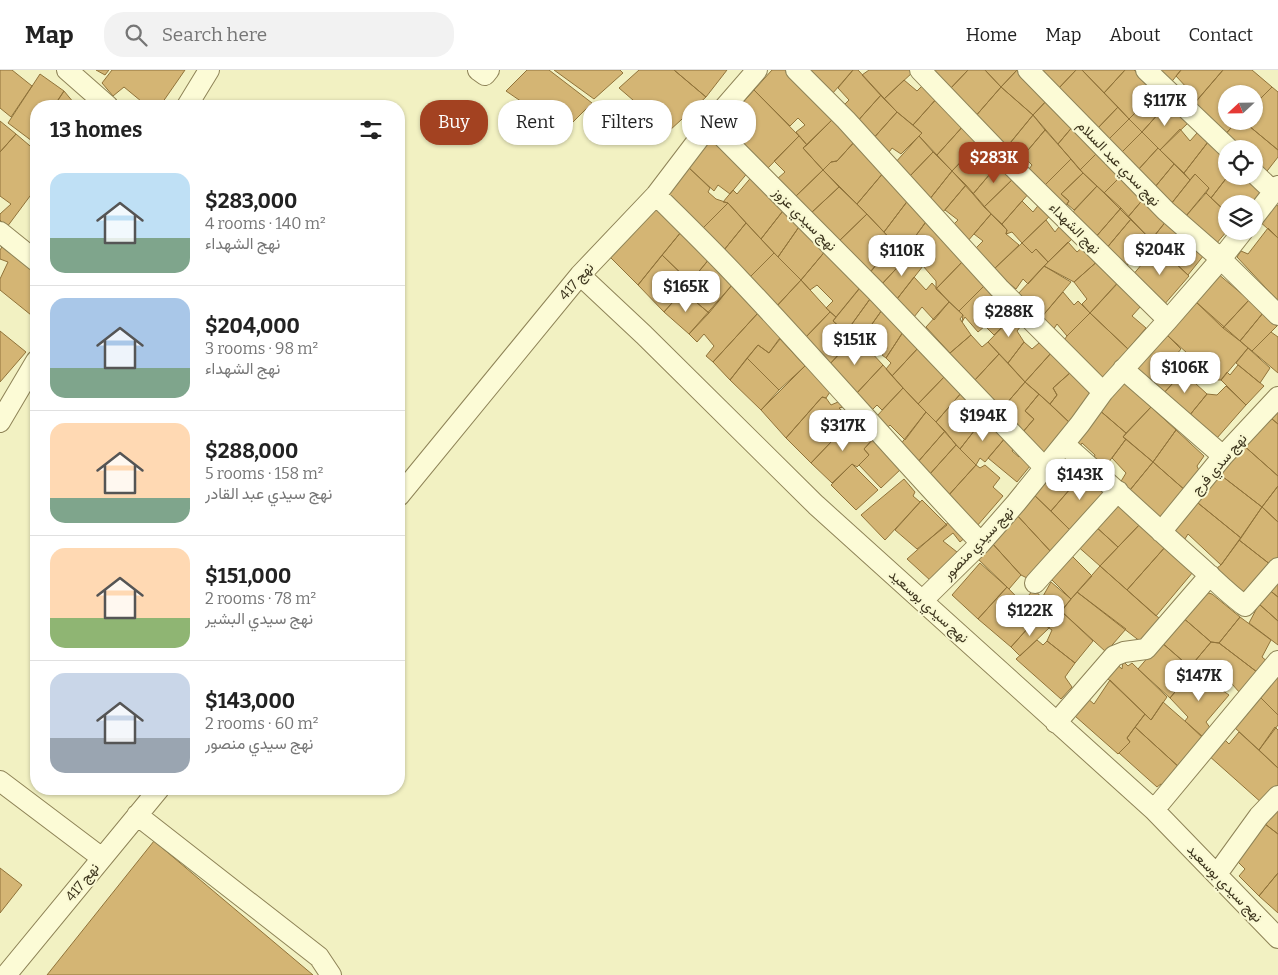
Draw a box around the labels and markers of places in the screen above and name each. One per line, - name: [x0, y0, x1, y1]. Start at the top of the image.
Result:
- pin: $117K: [1130, 85, 1200, 127]
- pin: $283K: [959, 142, 1029, 184]
- pin: $110K: [867, 234, 937, 277]
- pin: $204K: [1125, 234, 1195, 276]
- pin: $165K: [651, 270, 721, 313]
- pin: $288K: [974, 296, 1044, 338]
- pin: $151K: [820, 324, 890, 366]
- pin: $106K: [1150, 352, 1220, 394]
- pin: $194K: [948, 400, 1018, 442]
- pin: $317K: [808, 410, 878, 452]
- pin: $143K: [1045, 458, 1115, 501]
- pin: $122K: [995, 594, 1065, 637]
- pin: $147K: [1164, 660, 1234, 702]

